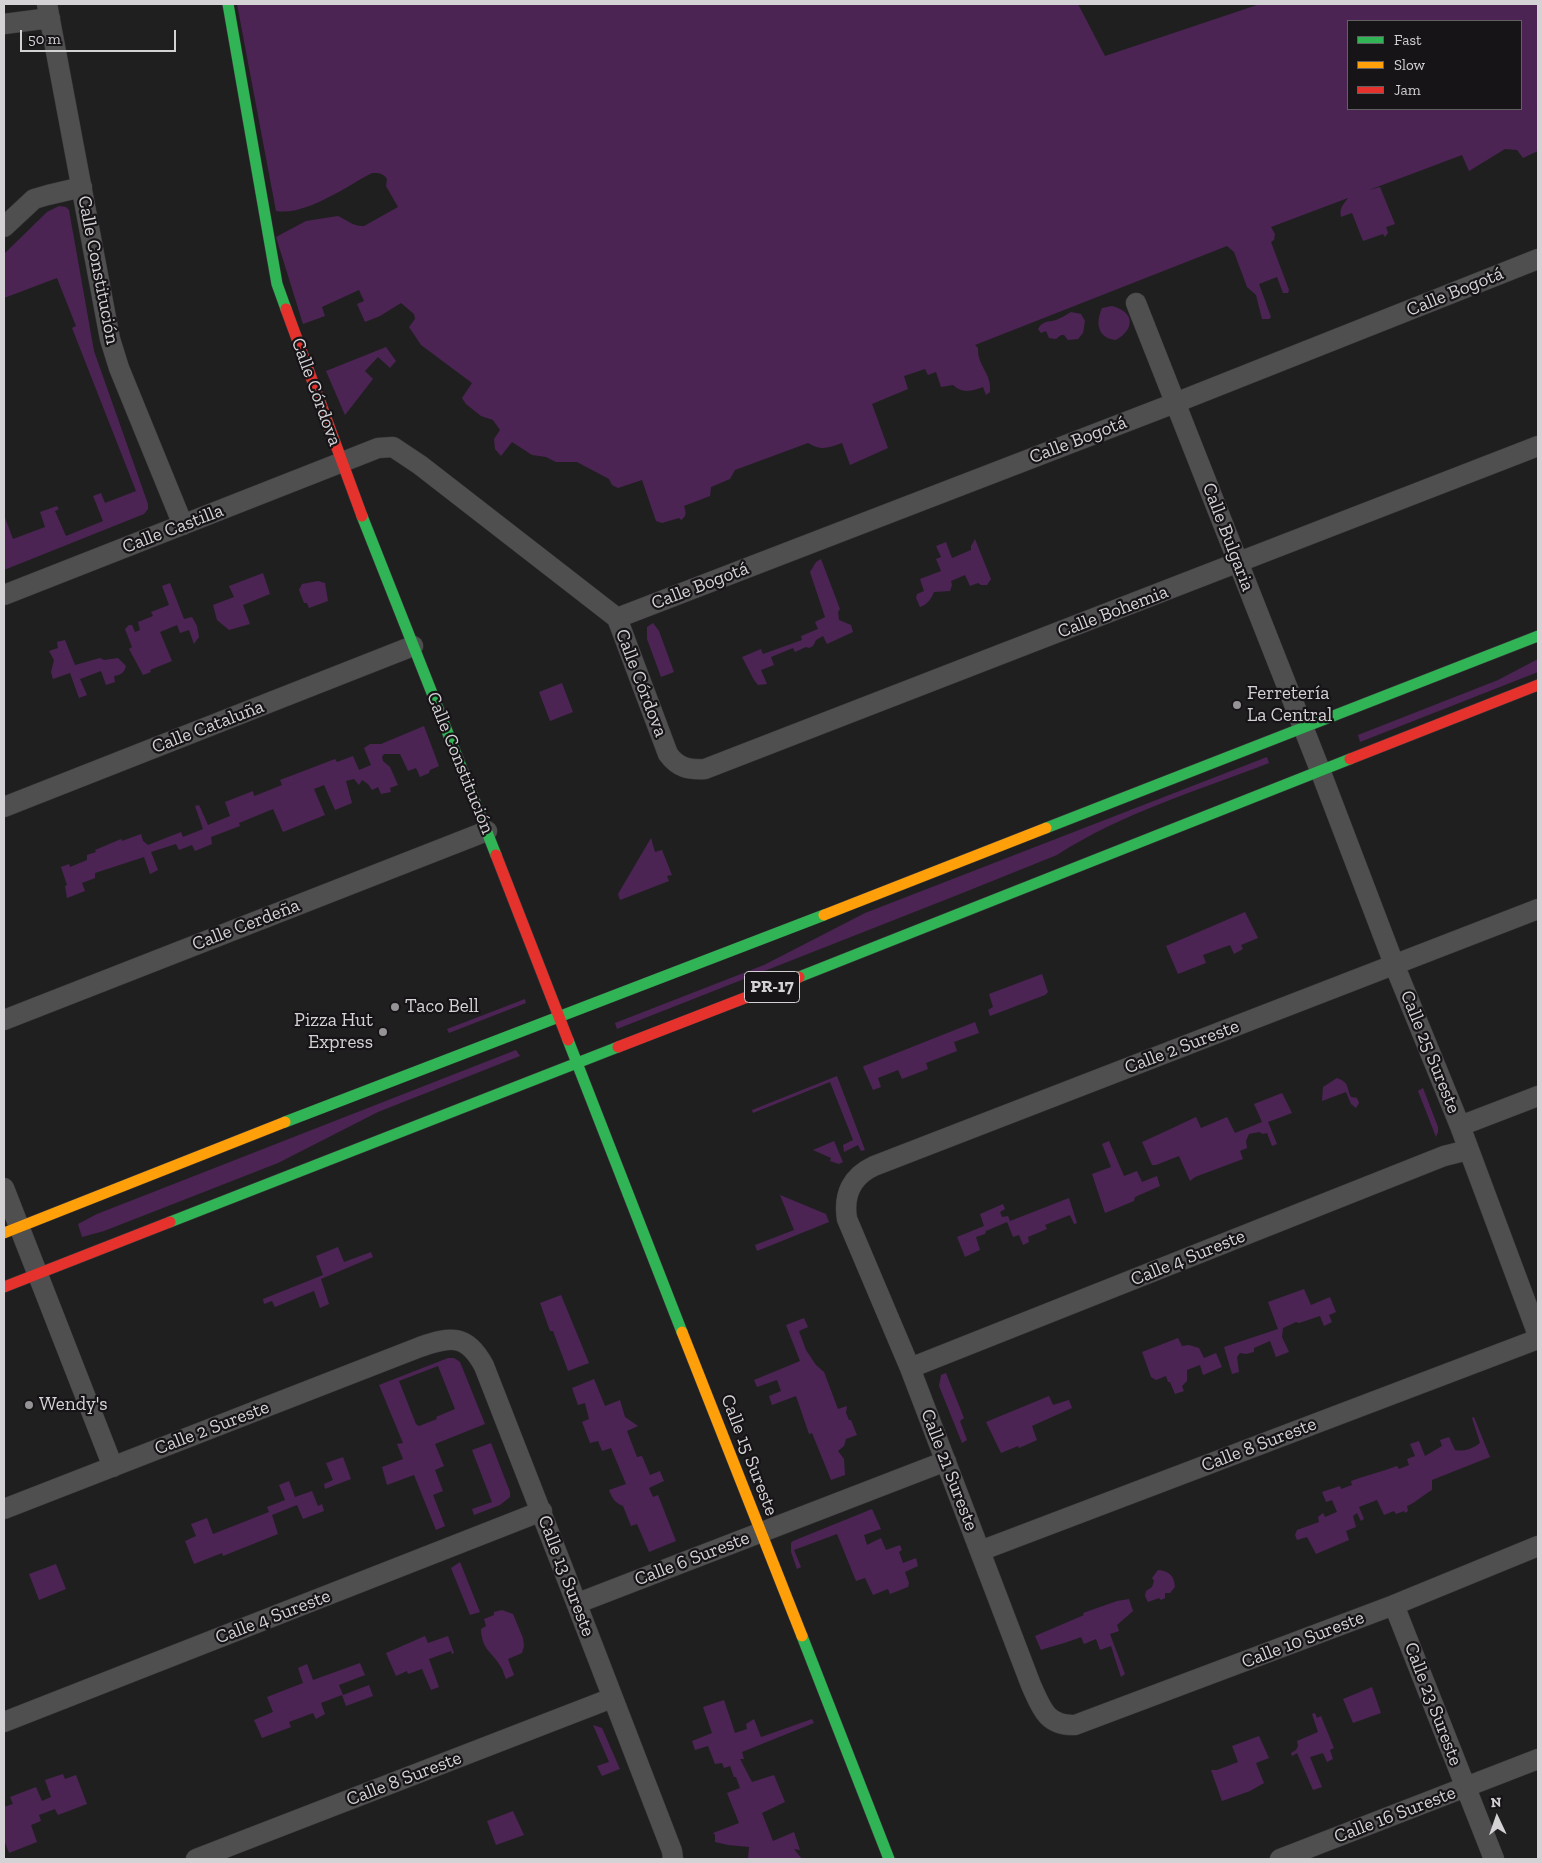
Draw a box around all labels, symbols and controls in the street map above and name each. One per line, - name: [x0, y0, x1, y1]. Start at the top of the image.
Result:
- scale bar: [22, 20, 179, 52]
- legend: [1347, 20, 1522, 110]
- text: 50 m: [28, 30, 61, 48]
- text: Fast: [1394, 31, 1422, 49]
- text: Slow: [1394, 56, 1425, 74]
- text: Jam: [1394, 81, 1421, 99]
- street label: Calle Constitución: [72, 194, 124, 346]
- street label: Calle Bogotá: [1403, 262, 1507, 322]
- street label: Calle Córdova: [286, 335, 346, 449]
- street label: Calle Bogotá: [1026, 411, 1130, 469]
- street label: Calle Bulgaria: [1197, 480, 1259, 594]
- street label: Calle Castilla: [119, 499, 227, 559]
- street label: Calle Bogotá: [648, 557, 752, 615]
- street label: Calle Bohemia: [1055, 580, 1171, 644]
- street label: Calle Córdova: [610, 626, 672, 740]
- place label: Ferretería La Central: [1247, 683, 1332, 727]
- street label: Calle Constitución: [421, 689, 499, 837]
- street label: Calle Cataluña: [149, 695, 267, 759]
- marker: Ferretería La Central: [1231, 699, 1243, 711]
- street label: Calle Cerdeña: [189, 894, 303, 956]
- road number: PR-17: [744, 972, 800, 1002]
- street label: Calle 25 Sureste: [1395, 987, 1465, 1117]
- place label: Taco Bell: [405, 996, 479, 1018]
- marker: Taco Bell: [389, 1001, 401, 1013]
- place label: Pizza Hut Express: [294, 1010, 373, 1054]
- street label: Calle 2 Sureste: [1121, 1015, 1243, 1079]
- marker: Pizza Hut Express: [377, 1026, 389, 1038]
- street label: Calle 4 Sureste: [1127, 1225, 1249, 1291]
- street label: Calle 15 Sureste: [715, 1391, 783, 1519]
- place label: Wendy's: [39, 1394, 108, 1416]
- street label: Calle 2 Sureste: [151, 1396, 273, 1460]
- marker: Wendy's: [23, 1399, 35, 1411]
- street label: Calle 21 Sureste: [915, 1406, 983, 1534]
- street label: Calle 8 Sureste: [1198, 1413, 1320, 1477]
- street label: Calle 13 Sureste: [532, 1512, 600, 1640]
- street label: Calle 6 Sureste: [631, 1527, 753, 1591]
- street label: Calle 4 Sureste: [212, 1585, 334, 1649]
- street label: Calle 10 Sureste: [1239, 1606, 1367, 1674]
- street label: Calle 23 Sureste: [1399, 1639, 1467, 1769]
- street label: Calle 8 Sureste: [343, 1747, 465, 1811]
- street label: Calle 16 Sureste: [1331, 1781, 1459, 1849]
- north arrow: [1472, 1793, 1522, 1843]
- text: N: [1490, 1794, 1502, 1811]

